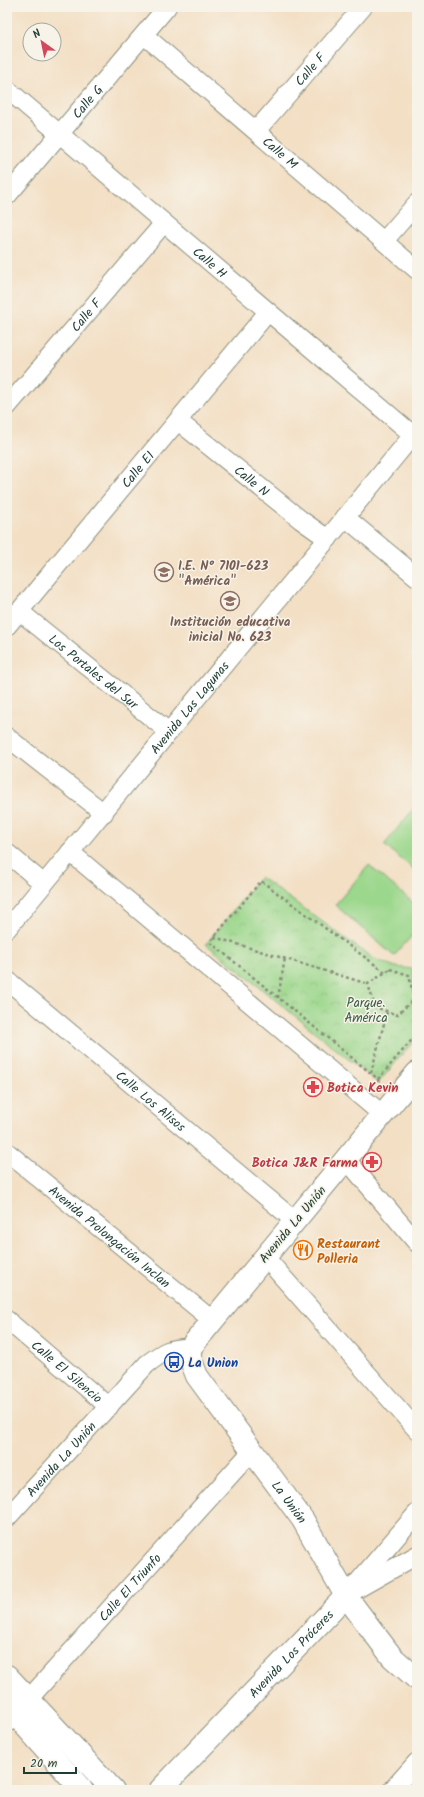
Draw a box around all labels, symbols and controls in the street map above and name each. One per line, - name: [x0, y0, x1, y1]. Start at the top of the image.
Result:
- north arrow: [22, 22, 62, 62]
- text: N: [29, 25, 45, 44]
- street label: Calle F: [290, 48, 332, 91]
- street label: Calle G: [68, 81, 109, 124]
- street label: Calle M: [257, 132, 303, 176]
- street label: Calle H: [187, 242, 232, 284]
- street label: Calle F: [66, 294, 108, 337]
- street label: Calle E1: [117, 447, 160, 493]
- street label: Calle N: [229, 461, 273, 503]
- place label: I.E. N° 7101-623 "América": [178, 556, 268, 592]
- school or university icon: I.E. N° 7101-623 "América": [153, 561, 175, 583]
- school or university icon: Institución educativa inicial No. 623: [219, 590, 241, 612]
- place label: Institución educativa inicial No. 623: [170, 612, 291, 648]
- street label: Los Portales del Sur: [43, 630, 143, 716]
- street label: Avenida Las Lagunas: [146, 657, 235, 759]
- park label: Parque. América: [344, 993, 388, 1029]
- street label: Calle Los Alisos: [110, 1066, 190, 1138]
- pharmacy icon: Botica Kevin: [302, 1076, 324, 1098]
- place label: Botica Kevin: [327, 1078, 399, 1099]
- pharmacy icon: Botica J&R Farma: [361, 1151, 383, 1173]
- place label: Botica J&R Farma: [252, 1153, 358, 1174]
- street label: Avenida Prolongación Inclan: [43, 1181, 175, 1294]
- street label: Avenida La Unión: [254, 1181, 332, 1269]
- place label: Restaurant Polleria: [317, 1234, 381, 1270]
- restaurant icon: Restaurant Polleria: [292, 1239, 314, 1261]
- street label: Calle El Silencio: [26, 1336, 107, 1409]
- bus stop icon: La Union: [163, 1351, 185, 1373]
- place label: La Union: [188, 1353, 238, 1374]
- street label: Avenida La Unión: [22, 1417, 102, 1502]
- street label: La Unión: [265, 1477, 311, 1529]
- street label: Calle El Triunfo: [94, 1549, 167, 1627]
- street label: Avenida Los Próceres: [244, 1605, 340, 1704]
- scale bar: [24, 1749, 76, 1775]
- text: 20 m: [30, 1754, 58, 1773]

